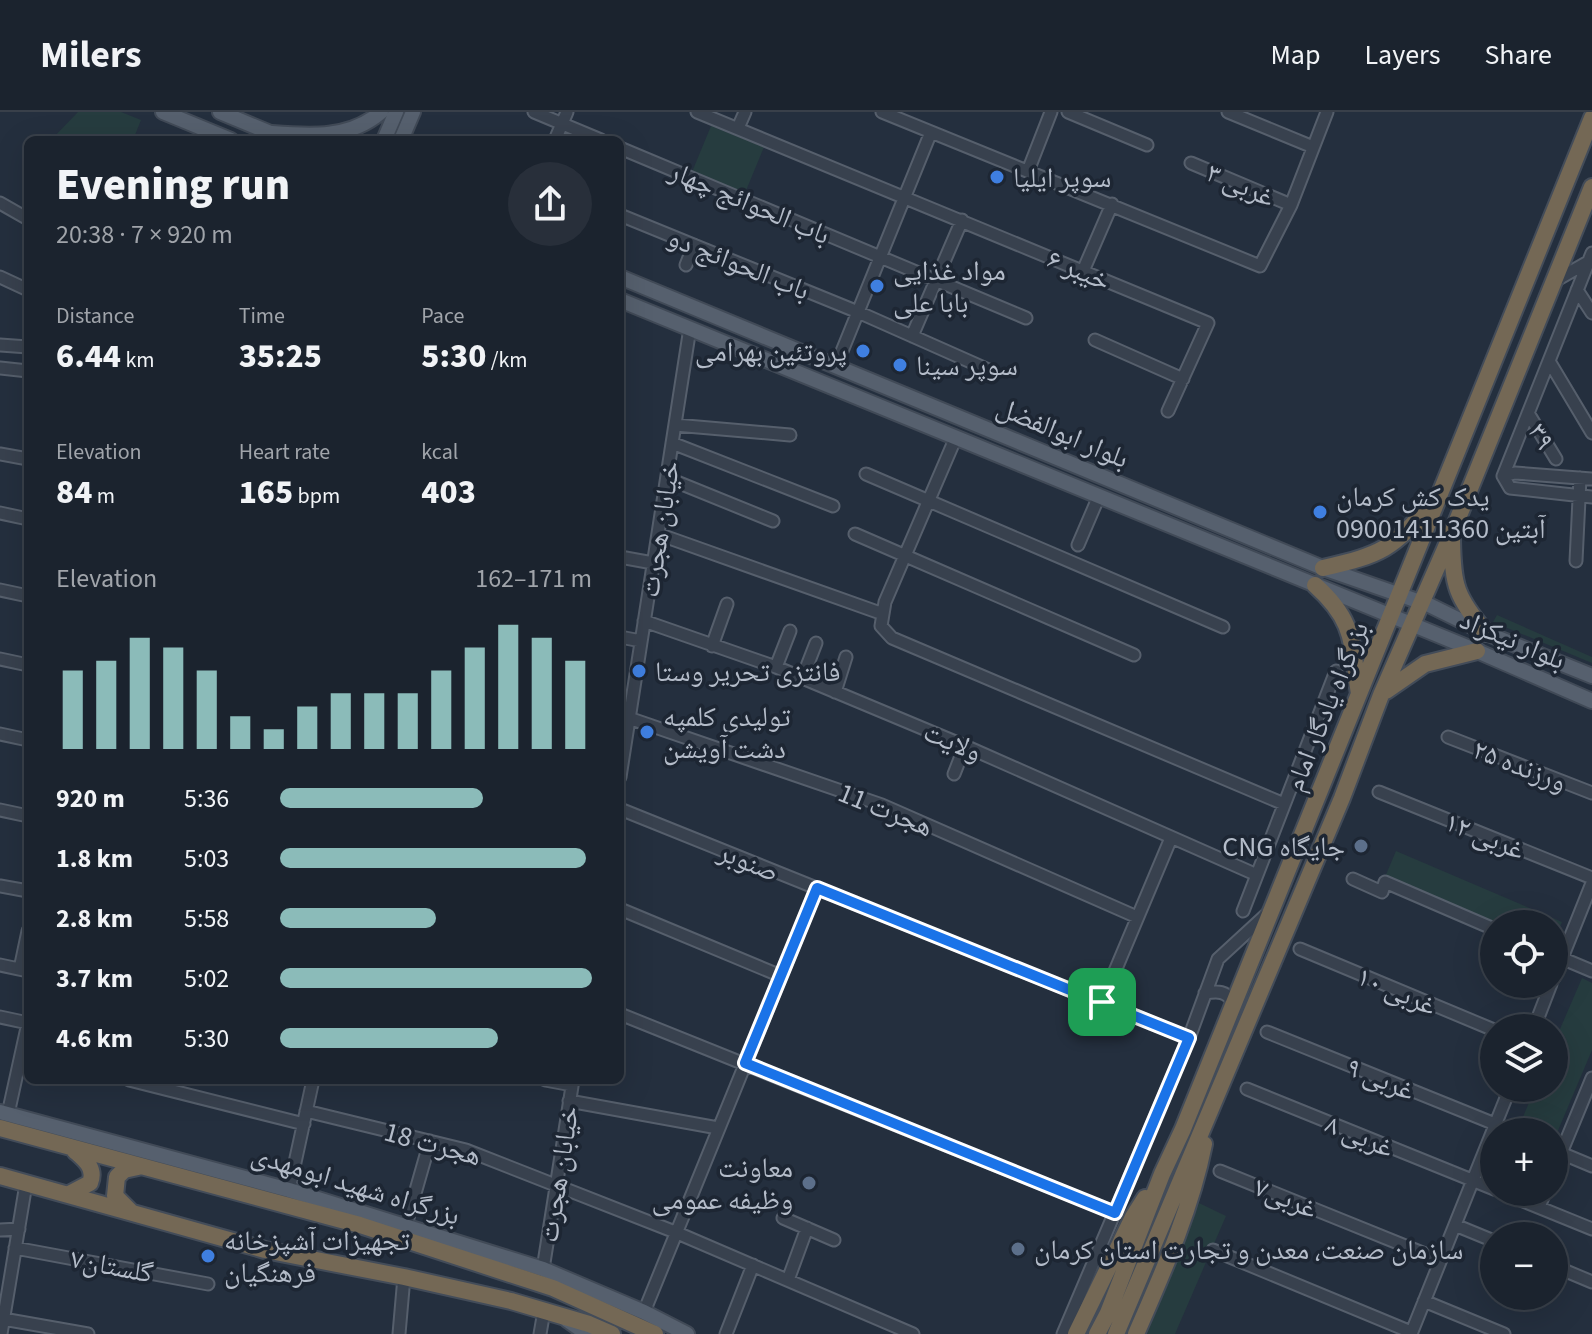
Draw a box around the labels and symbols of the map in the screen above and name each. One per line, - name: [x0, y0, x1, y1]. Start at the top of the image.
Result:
- street label: باب الحوائج چهار: [662, 151, 836, 255]
- street label: ۳ غربی: [1200, 153, 1281, 217]
- place label: سوپر ایلیا: [1013, 158, 1111, 198]
- marker: سوپر ایلیا: [988, 168, 1006, 186]
- street label: باب الحوائج دو: [662, 217, 816, 311]
- street label: خیبر ۶: [1041, 239, 1117, 301]
- place label: مواد غذایی بابا علی: [893, 251, 1006, 323]
- marker: مواد غذایی بابا علی: [868, 277, 886, 295]
- place label: پروتئین بهرامی: [695, 332, 847, 372]
- marker: پروتئین بهرامی: [854, 342, 872, 360]
- place label: سوپر سینا: [916, 346, 1018, 386]
- marker: سوپر سینا: [891, 356, 909, 374]
- street label: بلوار ابوالفضل: [990, 387, 1135, 479]
- street label: ۳۹: [1518, 415, 1565, 458]
- street label: خیابان هجرت: [629, 458, 691, 600]
- place label: یدک کش کرمان آبتین 09001411360: [1336, 477, 1546, 549]
- marker: یدک کش کرمان آبتین 09001411360: [1311, 503, 1329, 521]
- street label: بلوار نیکزاد: [1454, 600, 1571, 680]
- street label: بزرگراه یادگار امام: [1275, 615, 1379, 797]
- place label: فانتزی تحریر وستا: [655, 652, 841, 692]
- marker: فانتزی تحریر وستا: [630, 662, 648, 680]
- place label: تولیدی کلمپه دشت آویشن: [663, 697, 791, 769]
- street label: ولایت: [917, 712, 988, 772]
- marker: تولیدی کلمپه دشت آویشن: [638, 723, 656, 741]
- street label: ورزنده ۲۵: [1467, 730, 1572, 802]
- street label: هجرت 11: [832, 773, 939, 847]
- street label: غربی ۱۲: [1439, 802, 1531, 870]
- place label: CNG جایگاه: [1222, 827, 1345, 867]
- street label: صنوبر: [711, 831, 785, 892]
- marker: CNG جایگاه: [1352, 837, 1370, 855]
- street label: غربی ۱۰: [1351, 956, 1443, 1026]
- pin: [1068, 968, 1136, 1036]
- street label: غربی ۹: [1340, 1047, 1421, 1111]
- street label: خیابان هجرت: [528, 1103, 590, 1245]
- street label: غربی ۸: [1319, 1104, 1400, 1168]
- street label: هجرت 18: [380, 1112, 486, 1176]
- street label: بزرگراه شهید ابومهدی: [247, 1134, 465, 1236]
- place label: معاونت وظیفه عمومی: [651, 1148, 793, 1220]
- street label: غربی۷: [1248, 1167, 1323, 1229]
- marker: معاونت وظیفه عمومی: [800, 1174, 818, 1192]
- place label: تجهیزات آشپزخانه فرهنگیان: [224, 1221, 410, 1293]
- place label: سازمان صنعت، معدن و تجارت استان کرمان: [1034, 1230, 1464, 1270]
- street label: گلستان۷: [67, 1238, 157, 1294]
- marker: سازمان صنعت، معدن و تجارت استان کرمان: [1009, 1240, 1027, 1258]
- marker: تجهیزات آشپزخانه فرهنگیان: [199, 1247, 217, 1265]

